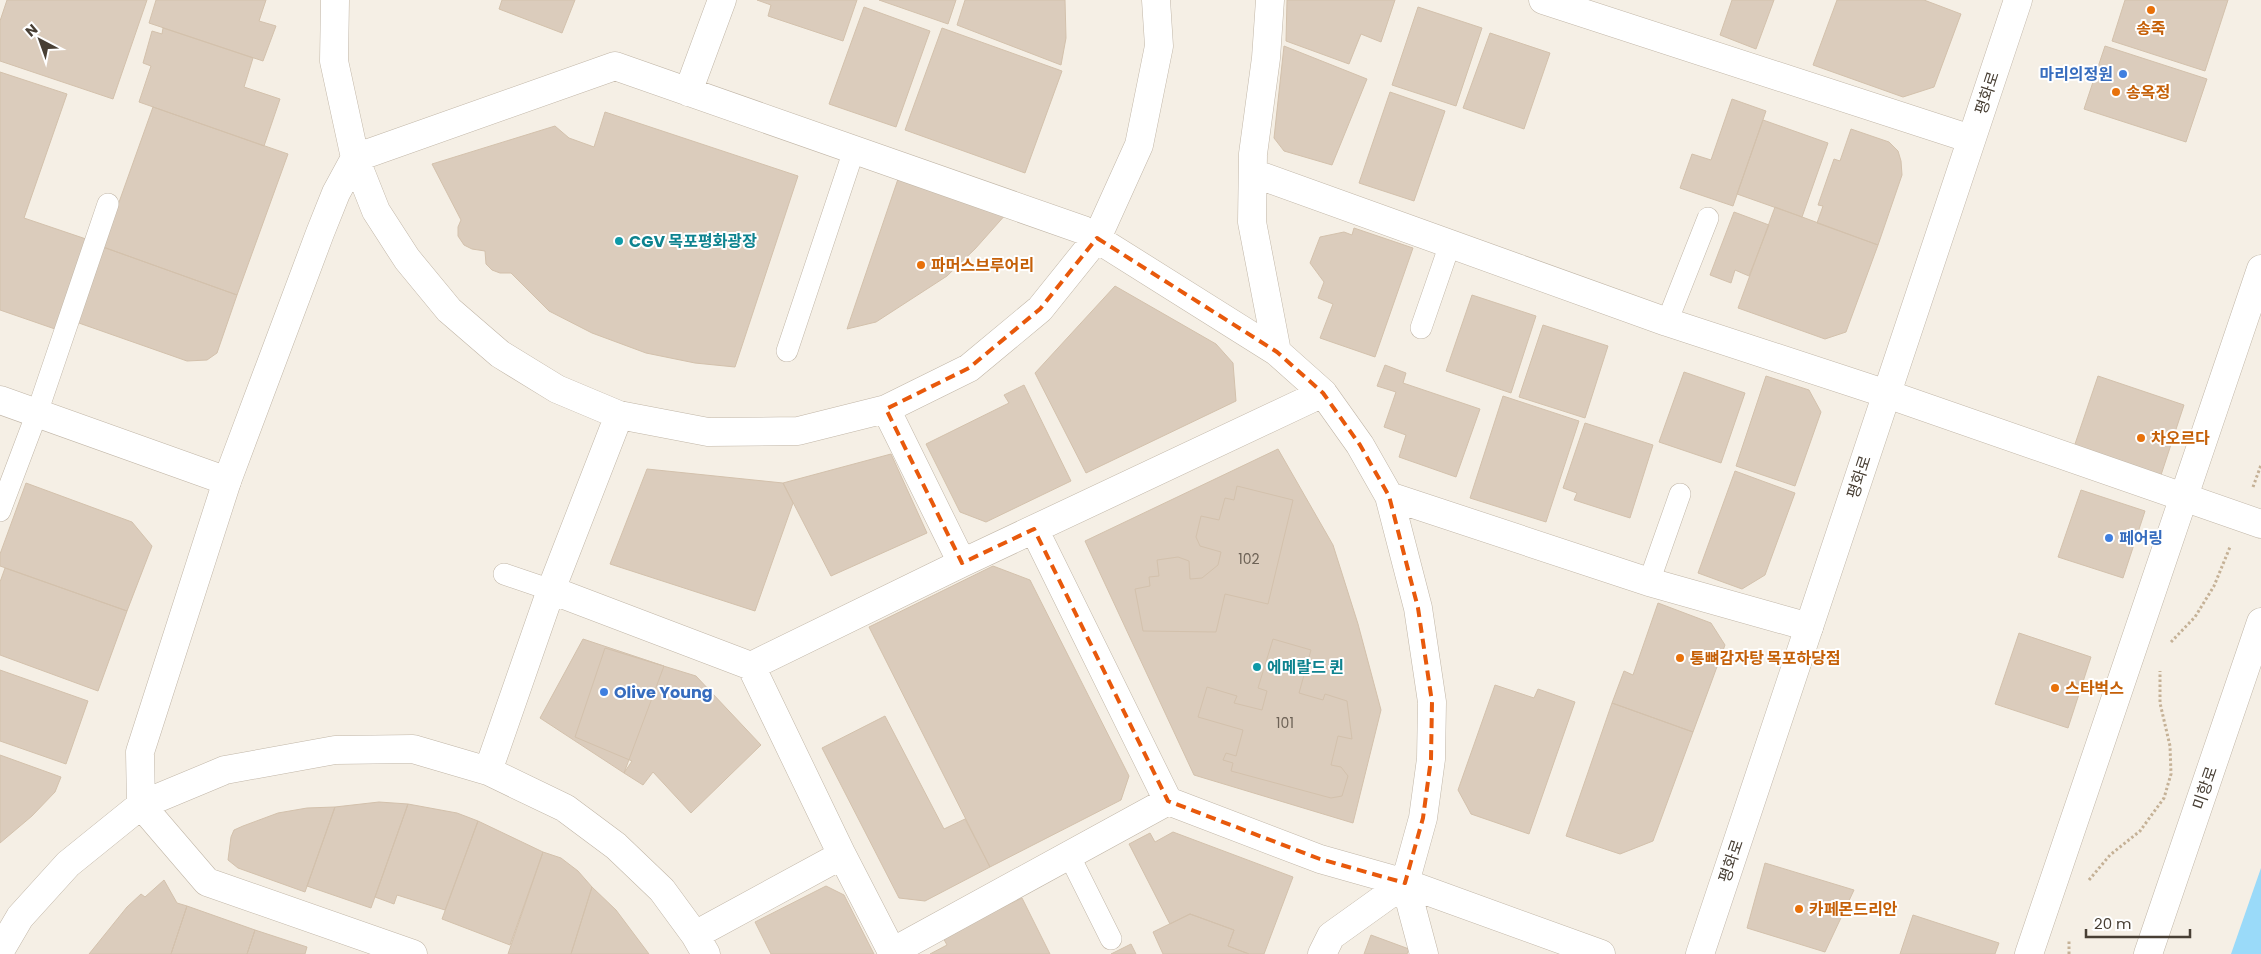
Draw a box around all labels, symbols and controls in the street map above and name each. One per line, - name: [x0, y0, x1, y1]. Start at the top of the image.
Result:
- marker: 송죽: [2145, 4, 2157, 16]
- north arrow: [15, 15, 65, 65]
- place label: 송죽: [2136, 17, 2166, 40]
- text: N: [21, 19, 42, 41]
- place label: 마리의정원: [2039, 63, 2113, 86]
- street label: 평화로: [1969, 68, 2005, 118]
- marker: 마리의정원: [2117, 68, 2129, 80]
- place label: 송옥정: [2126, 81, 2170, 104]
- marker: 송옥정: [2110, 86, 2122, 98]
- place label: CGV 목포평화광장: [629, 230, 757, 253]
- marker: CGV 목포평화광장: [613, 235, 625, 247]
- place label: 파머스브루어리: [931, 254, 1034, 277]
- marker: 파머스브루어리: [915, 259, 927, 271]
- place label: 차오르다: [2151, 427, 2210, 450]
- marker: 차오르다: [2135, 432, 2147, 444]
- street label: 평화로: [1841, 452, 1877, 502]
- place label: 페어링: [2119, 527, 2163, 550]
- marker: 페어링: [2103, 532, 2115, 544]
- house number: 102: [1238, 549, 1260, 569]
- place label: 통뼈감자탕 목포하당점: [1690, 647, 1841, 670]
- marker: 통뼈감자탕 목포하당점: [1674, 652, 1686, 664]
- place label: 에메랄드 퀸: [1267, 656, 1344, 679]
- marker: 에메랄드 퀸: [1251, 661, 1263, 673]
- place label: 스타벅스: [2065, 677, 2124, 700]
- place label: Olive Young: [614, 681, 713, 704]
- marker: 스타벅스: [2049, 682, 2061, 694]
- marker: Olive Young: [598, 686, 610, 698]
- house number: 101: [1276, 713, 1294, 733]
- street label: 미항로: [2187, 763, 2223, 813]
- street label: 평화로: [1713, 836, 1749, 886]
- place label: 카페몬드리안: [1809, 898, 1898, 921]
- marker: 카페몬드리안: [1793, 903, 1805, 915]
- scale bar: [2086, 906, 2190, 938]
- text: 20 m: [2094, 913, 2132, 934]

